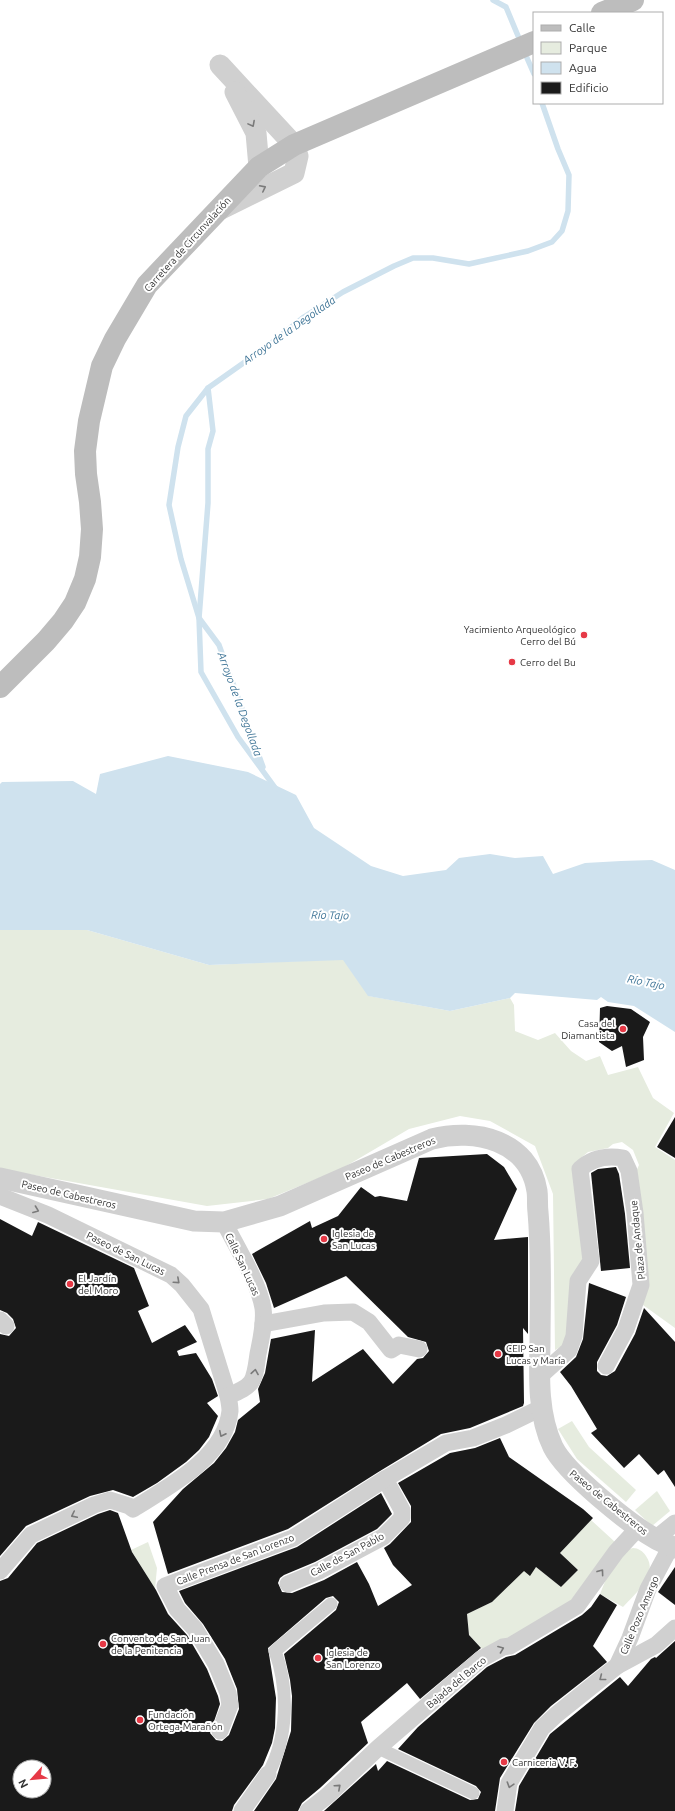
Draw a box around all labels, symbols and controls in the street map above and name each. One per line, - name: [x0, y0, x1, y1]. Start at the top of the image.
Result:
- legend: [533, 12, 663, 104]
- text: Calle: [569, 21, 595, 34]
- text: Parque: [569, 41, 607, 54]
- text: Agua: [569, 61, 597, 74]
- text: Edificio: [569, 81, 609, 94]
- one-way arrow: [247, 120, 255, 128]
- one-way arrow: [259, 185, 266, 193]
- street label: Carretera de Circunvalación: [142, 195, 233, 294]
- water label: Arroyo de la Degollada: [240, 294, 338, 367]
- place label: Yacimiento Arqueológico Cerro del Bú: [464, 624, 576, 647]
- marker: Yacimiento Arqueológico Cerro del Bú: [579, 630, 589, 640]
- water label: Arroyo de la Degollada: [215, 649, 264, 758]
- marker: Cerro del Bu: [507, 657, 517, 667]
- place label: Cerro del Bu: [520, 657, 576, 668]
- water label: Río Tajo: [311, 909, 349, 921]
- water label: Río Tajo: [626, 972, 666, 992]
- place label: Casa del Diamantista: [561, 1018, 615, 1041]
- marker: Casa del Diamantista: [618, 1024, 628, 1034]
- street label: Paseo de Cabestreros: [343, 1134, 437, 1182]
- street label: Paseo de Cabestreros: [20, 1178, 117, 1211]
- street label: Plaza de Andaque: [628, 1200, 647, 1280]
- one-way arrow: [33, 1206, 40, 1214]
- place label: Iglesia de San Lucas: [332, 1228, 375, 1251]
- street label: Paseo de San Lucas: [85, 1230, 167, 1277]
- street label: Calle San Lucas: [223, 1231, 262, 1297]
- marker: Iglesia de San Lucas: [319, 1234, 329, 1244]
- place label: El Jardín del Moro: [78, 1273, 119, 1296]
- one-way arrow: [172, 1276, 180, 1284]
- marker: El Jardín del Moro: [65, 1279, 75, 1289]
- place label: CEIP San Lucas y María: [506, 1343, 566, 1366]
- marker: CEIP San Lucas y María: [493, 1349, 503, 1359]
- one-way arrow: [250, 1369, 259, 1375]
- one-way arrow: [219, 1429, 227, 1437]
- street label: Paseo de Cabestreros: [568, 1468, 650, 1537]
- one-way arrow: [71, 1510, 78, 1518]
- street label: Calle de San Pablo: [309, 1530, 386, 1578]
- street label: Calle Prensa de San Lorenzo: [175, 1532, 296, 1587]
- one-way arrow: [597, 1569, 604, 1576]
- street label: Calle Pozo Amargo: [618, 1574, 661, 1656]
- place label: Convento de San Juan de la Penitencia: [111, 1633, 210, 1656]
- marker: Convento de San Juan de la Penitencia: [98, 1639, 108, 1649]
- one-way arrow: [497, 1646, 504, 1654]
- place label: Iglesia de San Lorenzo: [326, 1647, 381, 1670]
- marker: Iglesia de San Lorenzo: [313, 1653, 323, 1663]
- street label: Bajada del Barco: [424, 1654, 488, 1710]
- one-way arrow: [600, 1673, 607, 1680]
- place label: Fundación Ortega-Marañón: [148, 1709, 223, 1732]
- marker: Fundación Ortega-Marañón: [135, 1715, 145, 1725]
- marker: Carniceria V. F.: [499, 1757, 509, 1767]
- place label: Carniceria V. F.: [512, 1757, 577, 1768]
- north arrow: [12, 1759, 52, 1799]
- text: N: [16, 1777, 30, 1790]
- one-way arrow: [506, 1781, 515, 1788]
- one-way arrow: [333, 1784, 341, 1791]

